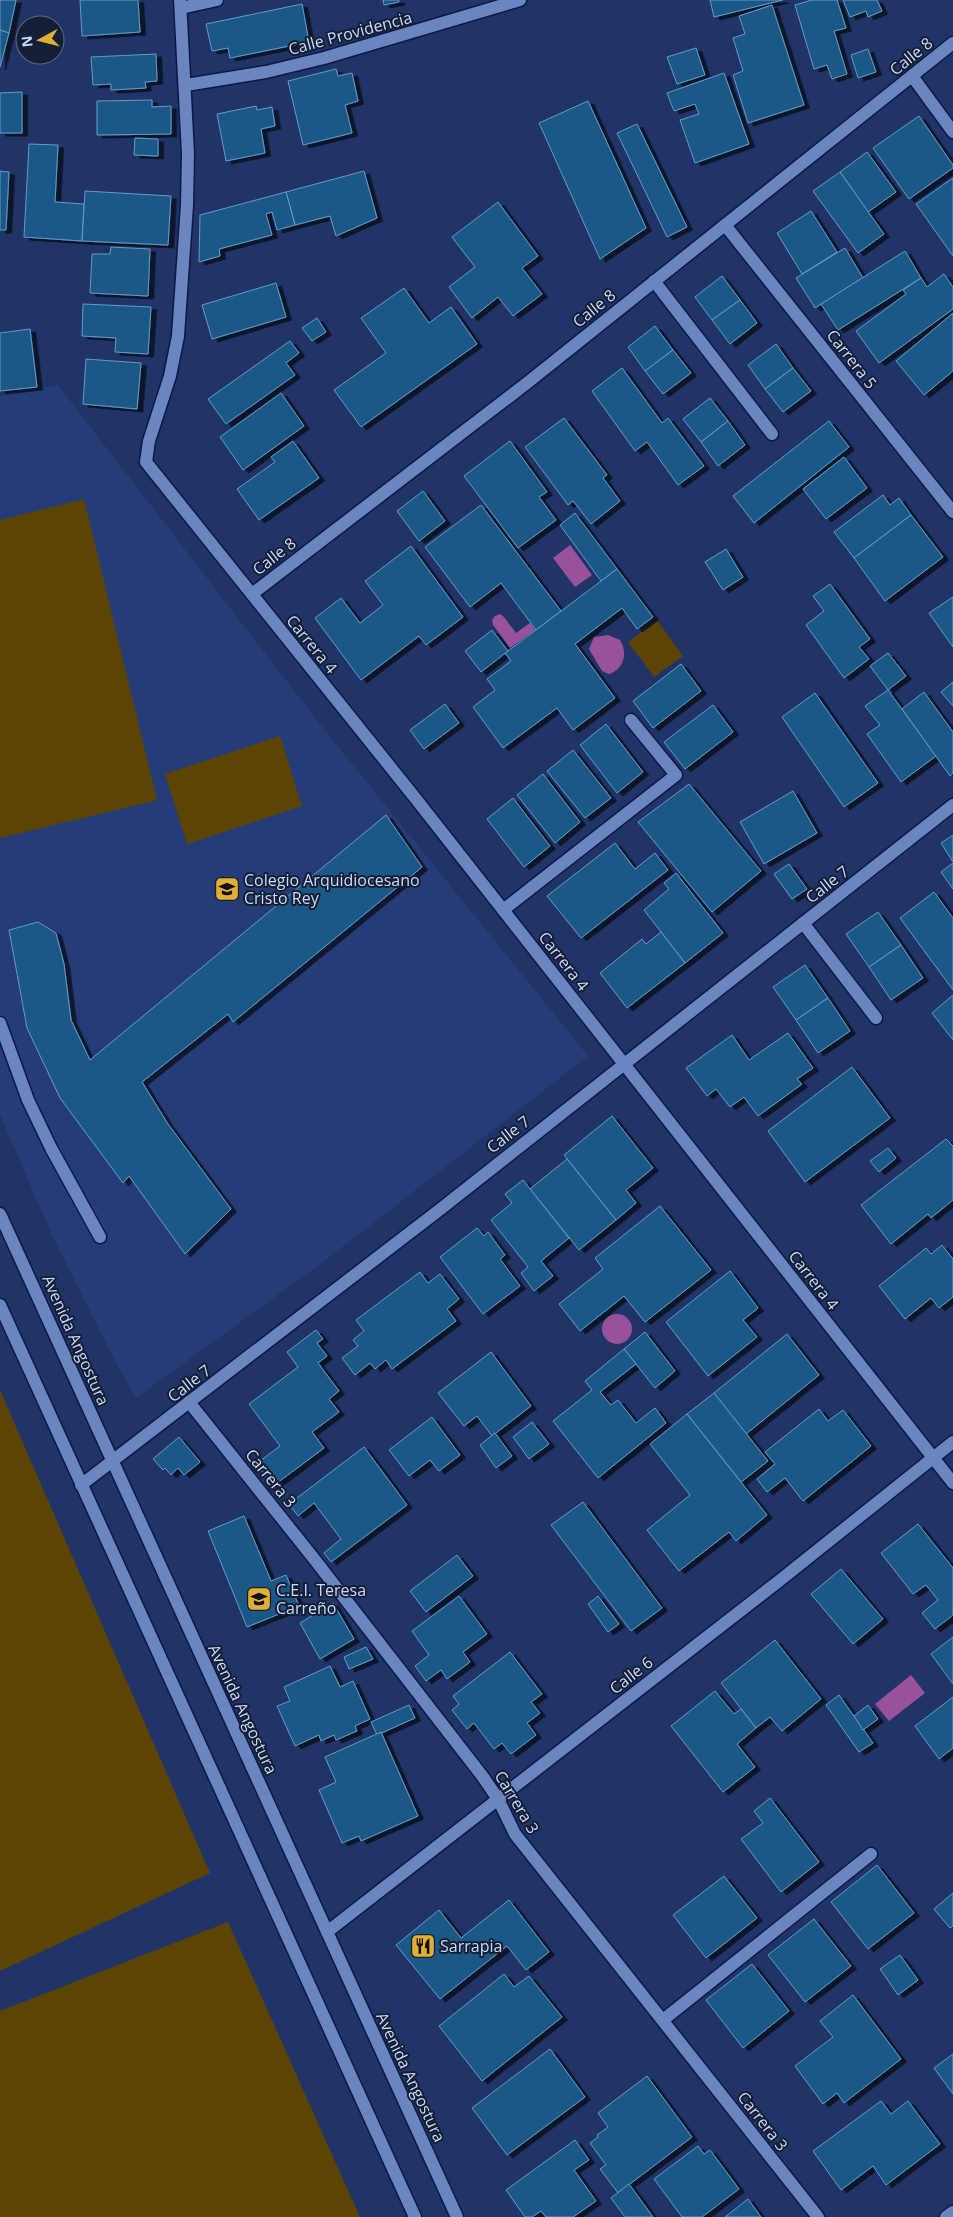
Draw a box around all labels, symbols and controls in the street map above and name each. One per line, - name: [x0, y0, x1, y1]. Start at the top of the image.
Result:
- street label: Calle Providencia: [286, 6, 414, 60]
- north arrow: [15, 15, 65, 65]
- street label: Calle 8: [885, 32, 937, 80]
- text: N: [16, 35, 37, 48]
- street label: Calle 8: [568, 284, 620, 332]
- street label: Carrera 5: [822, 325, 882, 393]
- street label: Calle 8: [248, 532, 300, 580]
- street label: Carrera 4: [281, 610, 343, 678]
- street label: Calle 7: [801, 860, 853, 908]
- place label: Colegio Arquidiocesano Cristo Rey: [244, 869, 420, 909]
- school or university icon: Colegio Arquidiocesano Cristo Rey: [214, 876, 240, 902]
- street label: Carrera 4: [534, 927, 594, 995]
- street label: Calle 7: [482, 1110, 534, 1158]
- street label: Carrera 4: [784, 1246, 844, 1314]
- street label: Avenida Angostura: [37, 1271, 115, 1409]
- street label: Calle 7: [163, 1359, 215, 1407]
- street label: Carrera 3: [240, 1444, 302, 1512]
- place label: C.E.I. Teresa Carreño: [276, 1579, 366, 1619]
- school or university icon: C.E.I. Teresa Carreño: [246, 1586, 272, 1612]
- street label: Avenida Angostura: [203, 1641, 283, 1777]
- street label: Calle 6: [605, 1651, 657, 1699]
- street label: Carrera 3: [490, 1766, 544, 1838]
- restaurant icon: Sarrapia: [410, 1933, 436, 1959]
- place label: Sarrapia: [440, 1935, 502, 1957]
- street label: Avenida Angostura: [371, 2009, 451, 2145]
- street label: Carrera 3: [733, 2087, 793, 2155]

